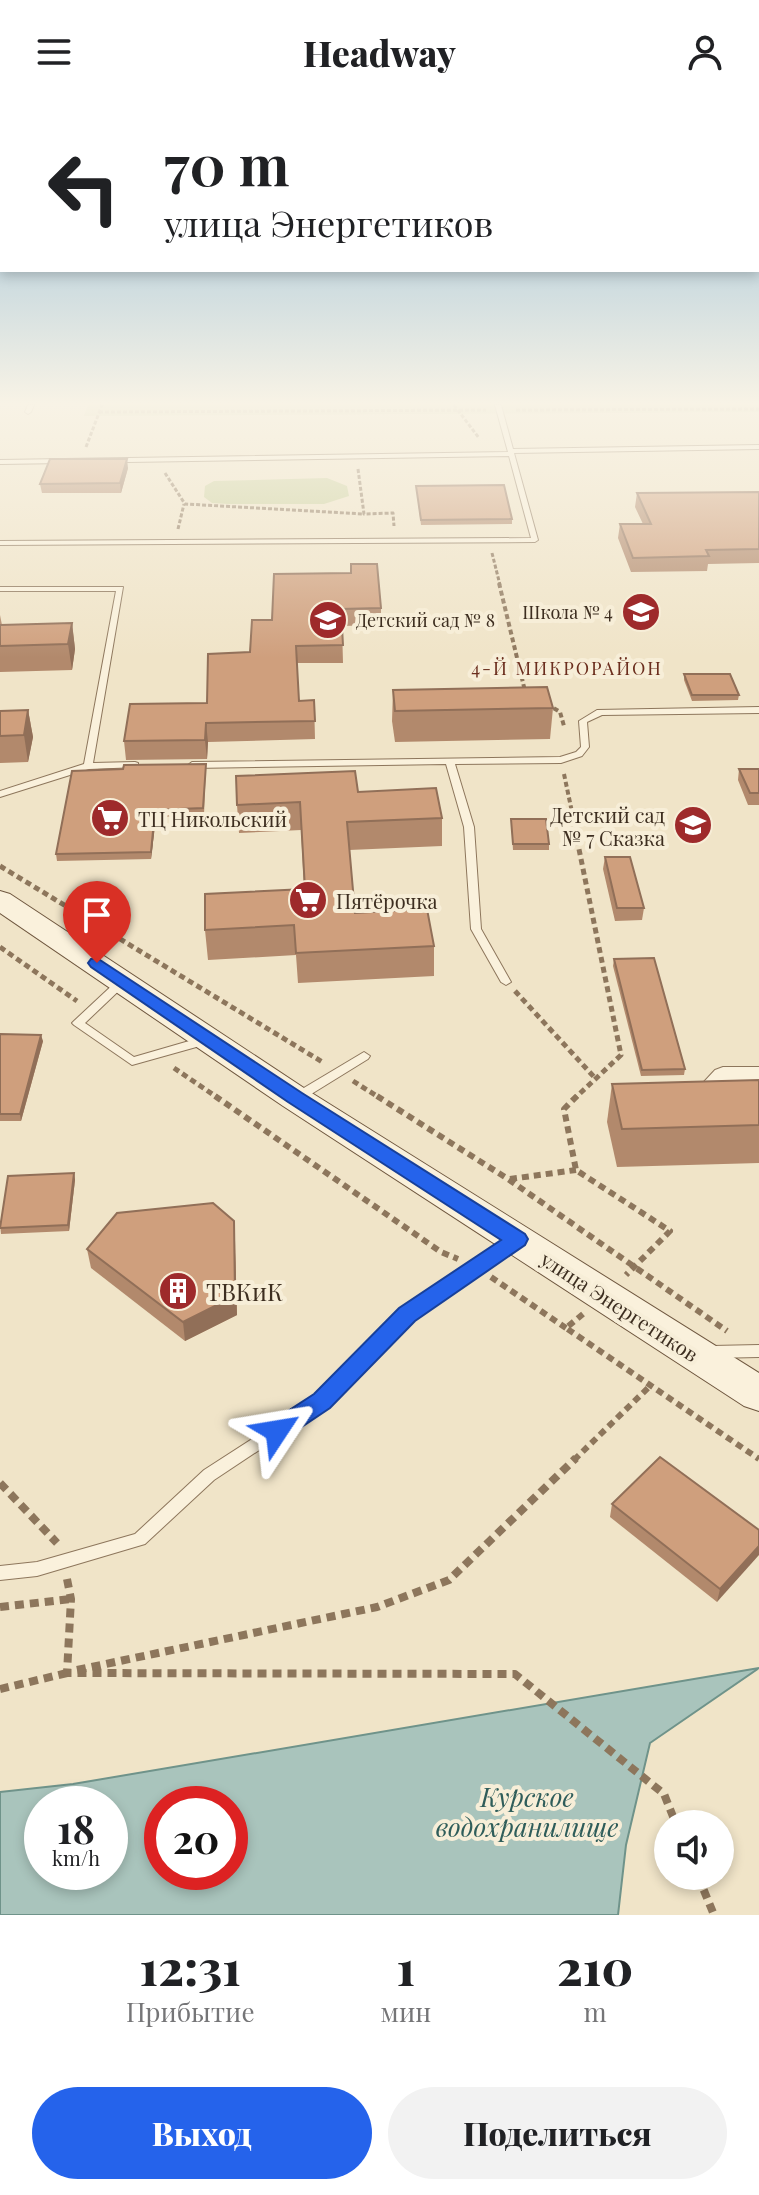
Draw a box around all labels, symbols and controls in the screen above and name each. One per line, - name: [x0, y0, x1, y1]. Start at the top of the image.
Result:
- text: Headway: [303, 28, 456, 76]
- icon: menu: [32, 30, 76, 74]
- icon: person: [683, 30, 727, 74]
- text: 70 m: [164, 126, 289, 201]
- icon: left: [32, 136, 136, 240]
- text: улица Энергетиков: [164, 198, 493, 246]
- school or university icon: Школа № 4: [620, 591, 662, 633]
- school or university icon: Детский сад № 8: [307, 599, 349, 641]
- place label: Школа № 4: [522, 600, 613, 624]
- place label: Детский сад № 8: [356, 608, 495, 632]
- district label: 4-Й МИКРОРАЙОН: [471, 656, 663, 680]
- supermarket icon: ТЦ Никольский: [89, 797, 131, 839]
- place label: Детский сад № 7 Сказка: [550, 801, 666, 851]
- school or university icon: Детский сад № 7 Сказка: [672, 804, 714, 846]
- place label: ТЦ Никольский: [138, 805, 287, 832]
- supermarket icon: Пятёрочка: [287, 879, 329, 921]
- pin: [63, 881, 131, 963]
- place label: Пятёрочка: [336, 887, 438, 914]
- icon: arrive: [75, 893, 119, 937]
- street label: улица Энергетиков: [535, 1244, 704, 1367]
- building icon: ТВКиК: [157, 1270, 199, 1312]
- place label: ТВКиК: [206, 1275, 283, 1307]
- position arrow: [235, 1389, 319, 1473]
- water label: Курское водохранилище: [436, 1779, 618, 1844]
- speed limit sign: 20: [144, 1786, 248, 1890]
- text: 18: [57, 1801, 95, 1854]
- map controls: [654, 1810, 734, 1890]
- button: sound: [654, 1810, 734, 1890]
- text: km/h: [52, 1844, 100, 1871]
- text: 12:31: [140, 1934, 241, 1998]
- text: 1: [396, 1934, 415, 1998]
- text: 210: [557, 1934, 633, 1998]
- text: Прибытие: [126, 1994, 255, 2029]
- text: мин: [380, 1994, 431, 2029]
- text: m: [583, 1994, 607, 2029]
- button: Выход: [32, 2087, 372, 2179]
- button: Поделиться: [388, 2087, 727, 2179]

